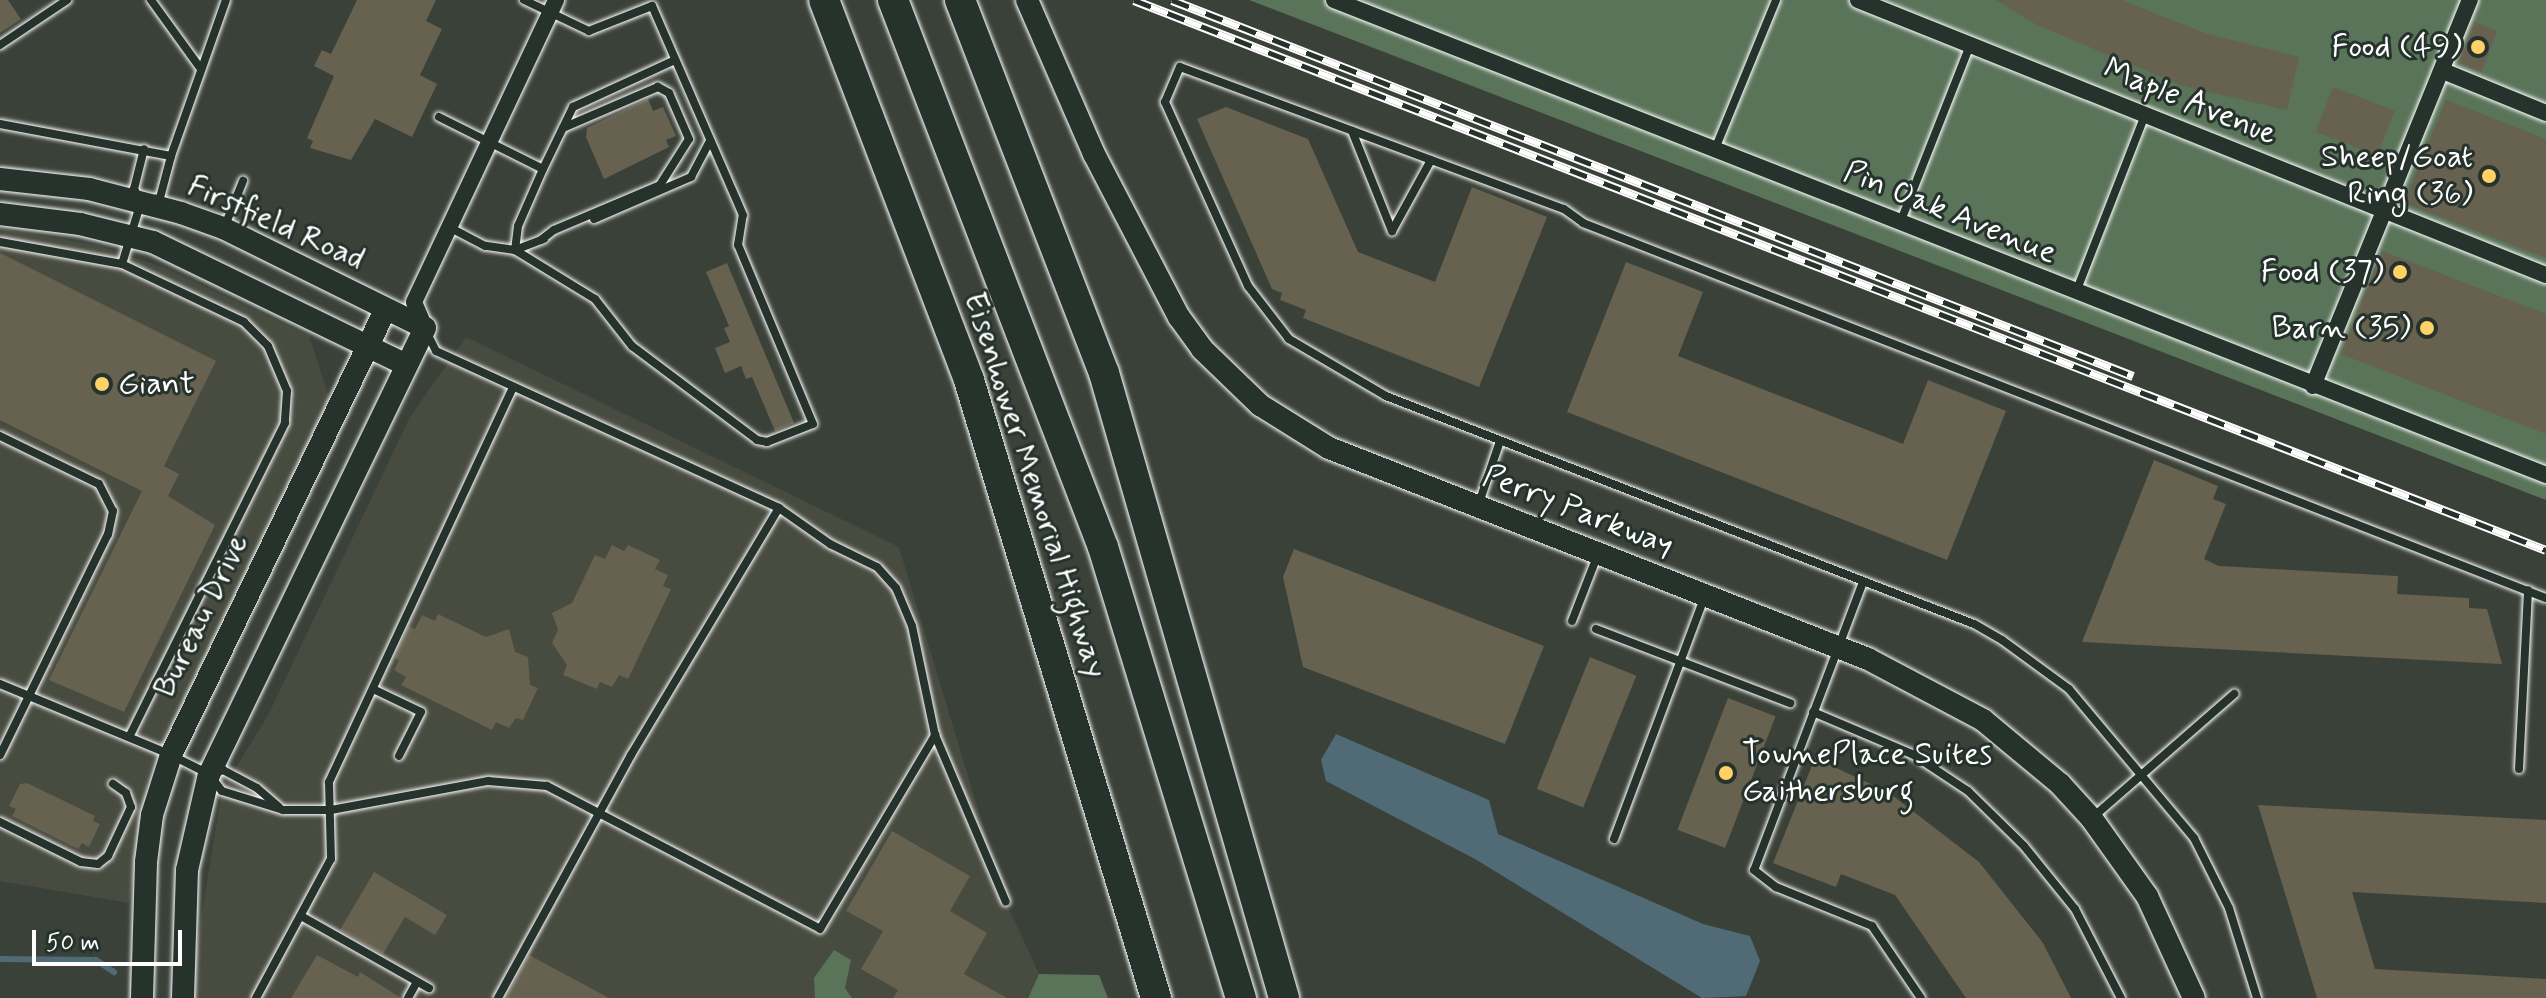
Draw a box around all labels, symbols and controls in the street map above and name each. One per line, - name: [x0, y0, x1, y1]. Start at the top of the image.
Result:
- place label: Food (49): [2332, 28, 2462, 66]
- marker: Food (49): [2469, 38, 2487, 56]
- street label: Maple Avenue: [2095, 49, 2285, 155]
- place label: Sheep/Goat Ring (36): [2321, 139, 2473, 214]
- street label: Pin Oak Avenue: [1844, 155, 2056, 271]
- street label: Firstfield Road: [183, 167, 369, 279]
- marker: Sheep/Goat Ring (36): [2480, 167, 2498, 185]
- place label: Food (37): [2261, 253, 2384, 291]
- marker: Food (37): [2391, 263, 2409, 281]
- street label: Eisenhower Memorial Highway: [952, 281, 1118, 689]
- place label: Barn (35): [2272, 309, 2411, 347]
- marker: Barn (35): [2418, 319, 2436, 337]
- place label: Giant: [118, 365, 195, 403]
- marker: Giant: [93, 375, 111, 393]
- street label: Perry Parkway: [1477, 457, 1679, 565]
- street label: Bureau Drive: [146, 529, 258, 703]
- place label: TownePlace Suites Gaithersburg: [1742, 736, 1994, 811]
- marker: TownePlace Suites Gaithersburg: [1717, 764, 1735, 782]
- scale bar: [36, 914, 186, 964]
- text: 50 m: [46, 928, 100, 959]

